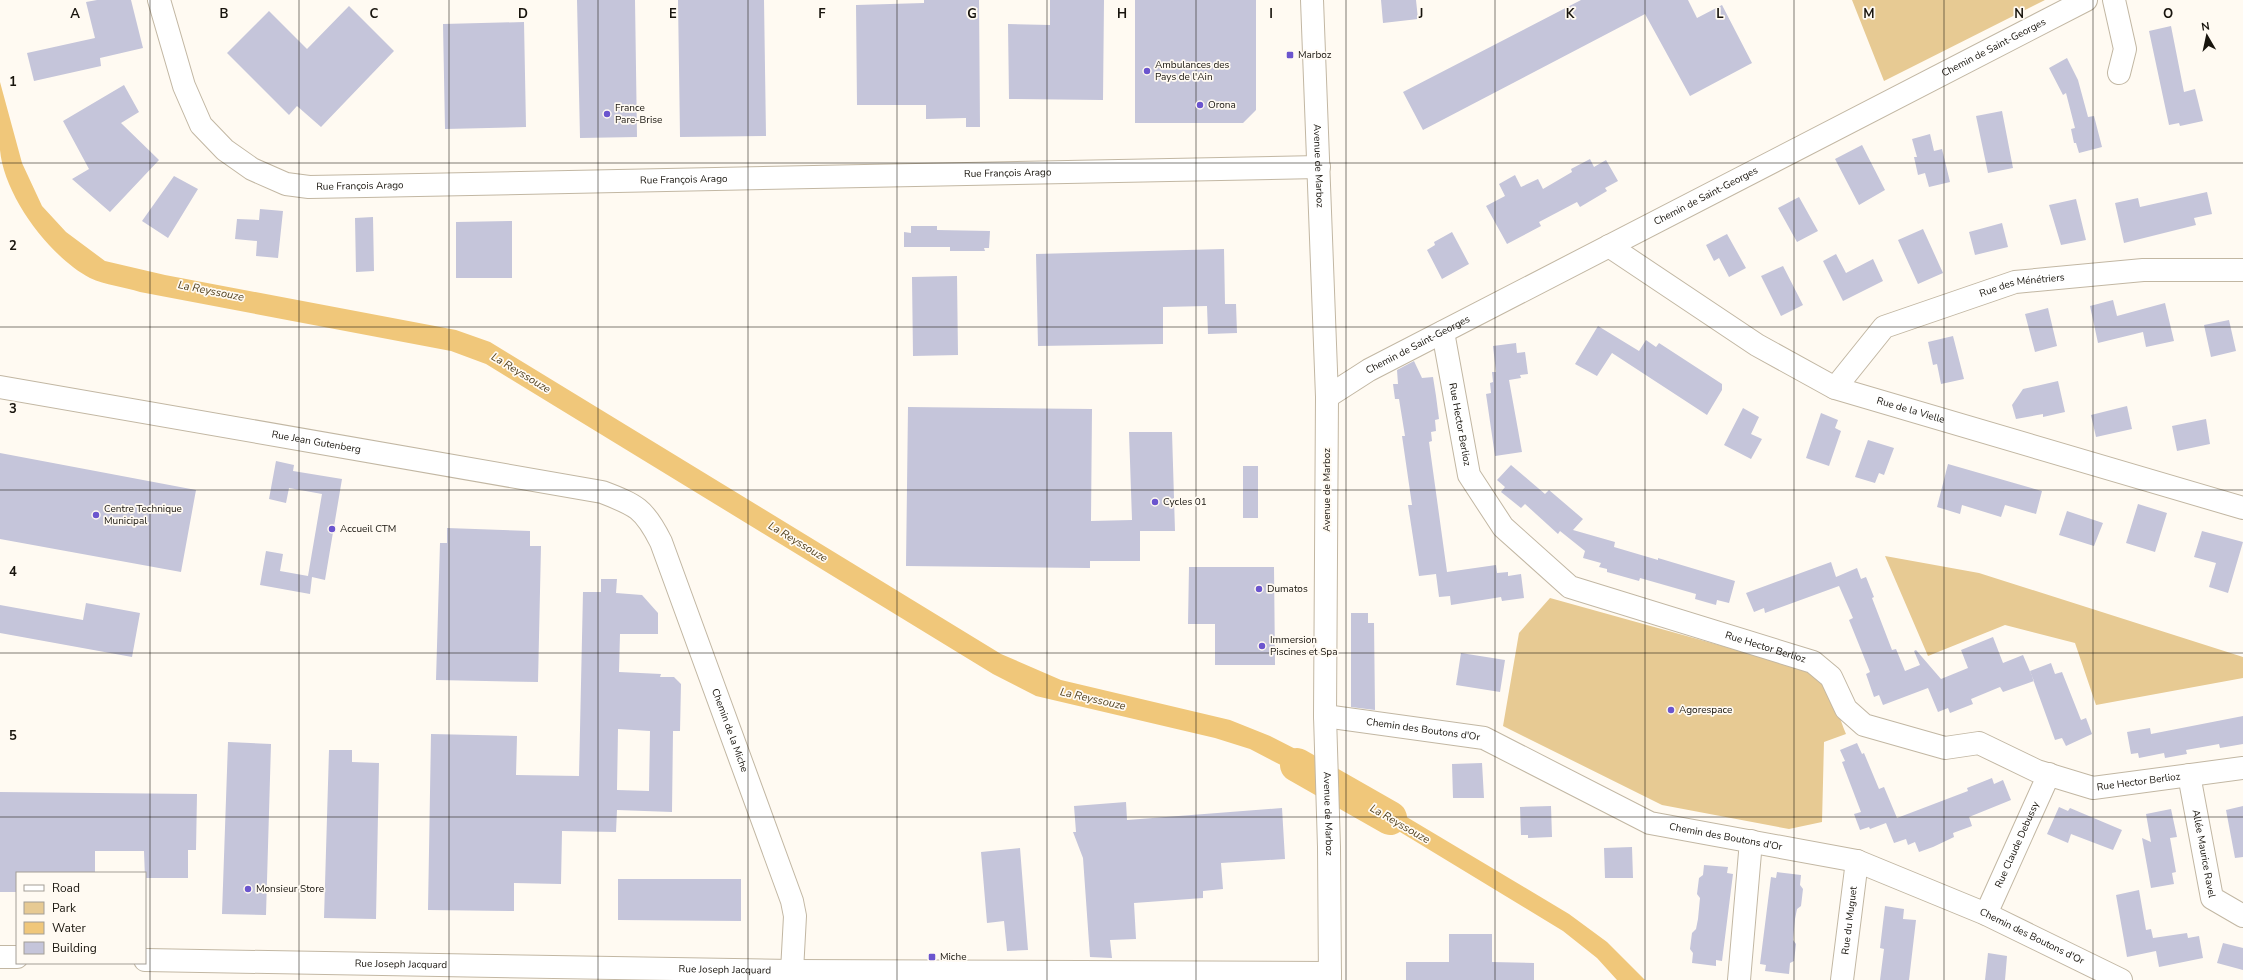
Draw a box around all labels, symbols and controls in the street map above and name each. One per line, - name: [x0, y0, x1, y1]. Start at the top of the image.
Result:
- text: A: [70, 5, 80, 23]
- text: B: [220, 5, 229, 23]
- text: C: [370, 5, 379, 23]
- text: D: [518, 5, 528, 23]
- text: E: [669, 5, 677, 23]
- text: F: [818, 5, 826, 23]
- text: G: [967, 5, 977, 23]
- text: H: [1117, 5, 1127, 23]
- text: I: [1269, 5, 1273, 23]
- text: J: [1418, 5, 1423, 23]
- text: K: [1566, 5, 1575, 23]
- text: L: [1716, 5, 1724, 23]
- text: M: [1863, 5, 1875, 23]
- text: N: [2014, 5, 2024, 23]
- text: O: [2163, 5, 2173, 23]
- street label: Chemin de Saint-Georges: [1939, 15, 2048, 80]
- north arrow: [2187, 16, 2227, 56]
- text: N: [2200, 19, 2211, 35]
- place label: Marboz: [1298, 48, 1332, 62]
- marker: Marboz: [1285, 50, 1295, 60]
- place label: Ambulances des Pays de l'Ain: [1155, 58, 1230, 84]
- marker: Ambulances des Pays de l'Ain: [1142, 66, 1152, 76]
- text: 1: [9, 73, 17, 91]
- place label: Orona: [1208, 98, 1236, 112]
- marker: Orona: [1195, 100, 1205, 110]
- place label: France Pare-Brise: [615, 101, 662, 127]
- marker: France Pare-Brise: [602, 109, 612, 119]
- street label: Avenue de Marboz: [1310, 124, 1327, 208]
- street label: Chemin de Saint-Georges: [1651, 163, 1761, 229]
- street label: Rue François Arago: [964, 165, 1052, 181]
- street label: Rue François Arago: [640, 172, 728, 188]
- street label: Rue François Arago: [316, 178, 404, 194]
- text: 2: [9, 237, 17, 255]
- street label: Rue des Ménétriers: [1978, 270, 2065, 301]
- water label: La Reyssouze: [177, 277, 245, 305]
- street label: Chemin de Saint-Georges: [1363, 312, 1473, 377]
- water label: La Reyssouze: [488, 349, 554, 397]
- street label: Rue Hector Berlioz: [1445, 382, 1474, 467]
- street label: Rue de la Vielle: [1875, 394, 1947, 427]
- text: 3: [9, 400, 17, 418]
- street label: Rue Jean Gutenberg: [271, 427, 362, 457]
- street label: Avenue de Marboz: [1320, 448, 1334, 532]
- place label: Cycles 01: [1163, 495, 1207, 509]
- marker: Cycles 01: [1150, 497, 1160, 507]
- place label: Centre Technique Municipal: [104, 502, 182, 528]
- marker: Centre Technique Municipal: [91, 510, 101, 520]
- water label: La Reyssouze: [765, 518, 831, 566]
- place label: Accueil CTM: [340, 522, 396, 536]
- marker: Accueil CTM: [327, 524, 337, 534]
- text: 4: [9, 563, 17, 581]
- place label: Dumatos: [1267, 582, 1308, 596]
- marker: Dumatos: [1254, 584, 1264, 594]
- street label: Rue Hector Berlioz: [1723, 628, 1808, 667]
- place label: Immersion Piscines et Spa: [1270, 633, 1337, 659]
- marker: Immersion Piscines et Spa: [1257, 641, 1267, 651]
- water label: La Reyssouze: [1059, 684, 1127, 714]
- street label: Chemin de la Miche: [708, 687, 751, 774]
- place label: Agorespace: [1679, 703, 1732, 717]
- marker: Agorespace: [1666, 705, 1676, 715]
- street label: Chemin des Boutons d'Or: [1365, 715, 1481, 744]
- text: 5: [9, 727, 17, 745]
- street label: Rue Hector Berlioz: [2096, 769, 2182, 794]
- street label: Avenue de Marboz: [1320, 772, 1336, 856]
- street label: Rue Claude Debussy: [1992, 798, 2043, 890]
- water label: La Reyssouze: [1367, 801, 1433, 847]
- street label: Allée Maurice Ravel: [2189, 808, 2219, 899]
- street label: Chemin des Boutons d'Or: [1668, 820, 1784, 854]
- legend: [16, 872, 146, 964]
- text: Road: [52, 880, 80, 896]
- place label: Monsieur Store: [256, 882, 324, 896]
- marker: Monsieur Store: [243, 884, 253, 894]
- street label: Rue du Muguet: [1838, 885, 1861, 955]
- text: Park: [52, 900, 77, 916]
- street label: Chemin des Boutons d'Or: [1977, 905, 2087, 968]
- text: Water: [52, 920, 86, 936]
- text: Building: [52, 940, 97, 956]
- place label: Miche: [940, 950, 967, 964]
- marker: Miche: [927, 952, 937, 962]
- street label: Rue Joseph Jacquard: [355, 957, 448, 972]
- street label: Rue Joseph Jacquard: [679, 962, 771, 978]

